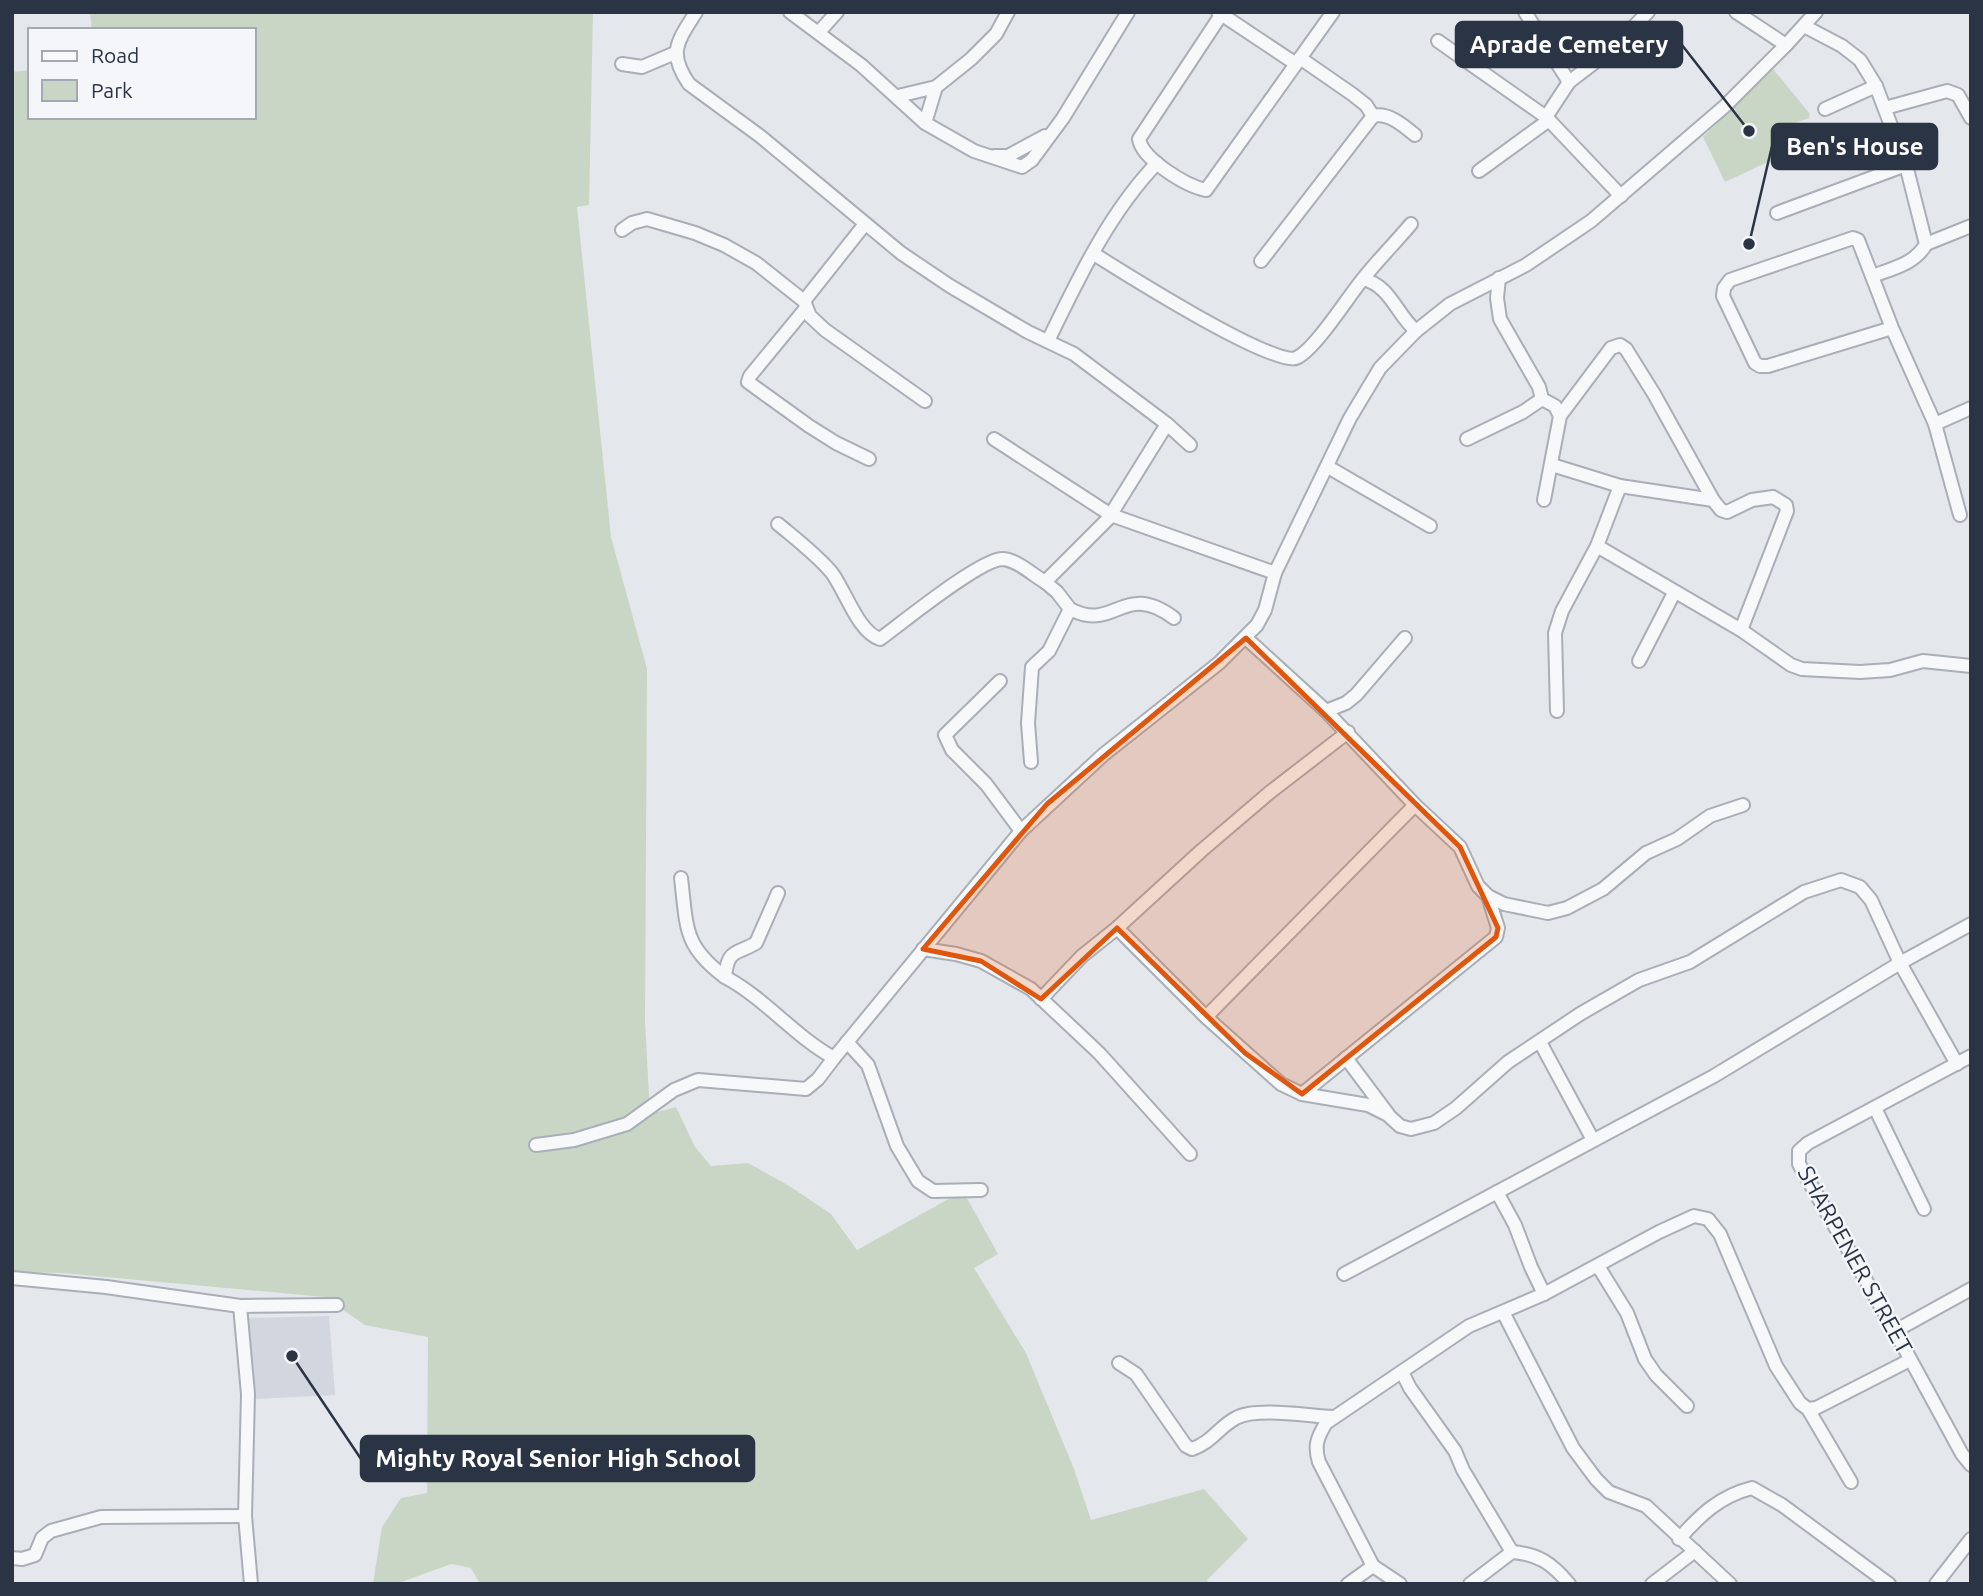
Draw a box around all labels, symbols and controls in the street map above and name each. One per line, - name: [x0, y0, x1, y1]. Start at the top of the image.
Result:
- callout: Aprade Cemetery: [1456, 22, 1682, 67]
- legend: [28, 28, 256, 119]
- text: Aprade Cemetery: [1470, 31, 1668, 58]
- text: Road: [91, 43, 139, 67]
- text: Park: [91, 78, 133, 102]
- callout: Ben's House: [1772, 124, 1937, 169]
- text: Ben's House: [1786, 133, 1924, 160]
- street label: SHARPENER STREET: [1793, 1162, 1918, 1358]
- callout: Mighty Royal Senior High School: [361, 1436, 754, 1481]
- text: Mighty Royal Senior High School: [376, 1445, 740, 1472]

